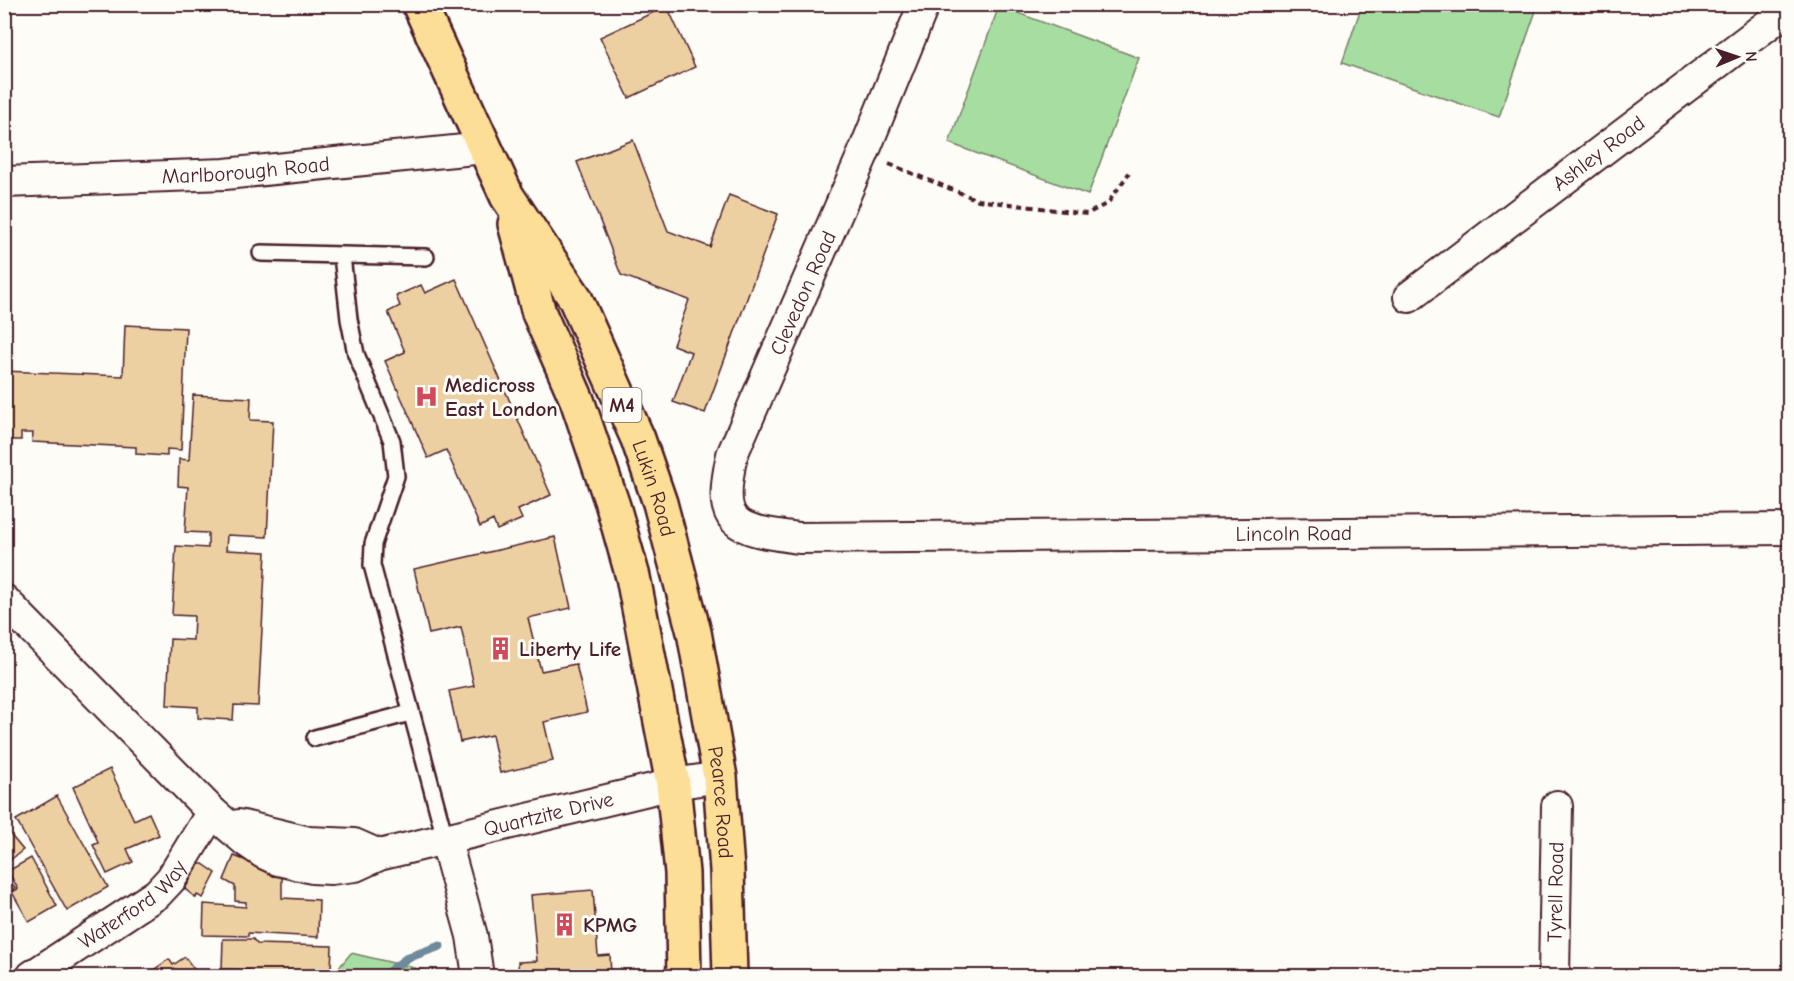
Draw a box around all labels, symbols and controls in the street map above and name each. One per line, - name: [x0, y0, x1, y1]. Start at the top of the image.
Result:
- north arrow: [1707, 27, 1767, 87]
- text: N: [1742, 51, 1760, 62]
- street label: Ashley Road: [1548, 111, 1649, 196]
- street label: Marlborough Road: [161, 152, 331, 188]
- street label: Clevedon Road: [765, 227, 841, 359]
- place label: Medicross East London: [445, 373, 558, 421]
- hospital icon: Medicross East London: [414, 384, 440, 410]
- road number: M4: [602, 388, 642, 422]
- street label: Lukin Road: [627, 437, 680, 539]
- street label: Lincoln Road: [1235, 521, 1352, 546]
- building icon: Liberty Life: [488, 636, 514, 662]
- place label: Liberty Life: [519, 637, 621, 661]
- street label: Pearce Road: [703, 744, 738, 860]
- street label: Quartzite Drive: [481, 787, 616, 841]
- street label: Tyrell Road: [1543, 842, 1568, 942]
- street label: Waterford Way: [74, 855, 192, 954]
- building icon: KPMG: [552, 912, 578, 938]
- place label: KPMG: [583, 913, 637, 937]

